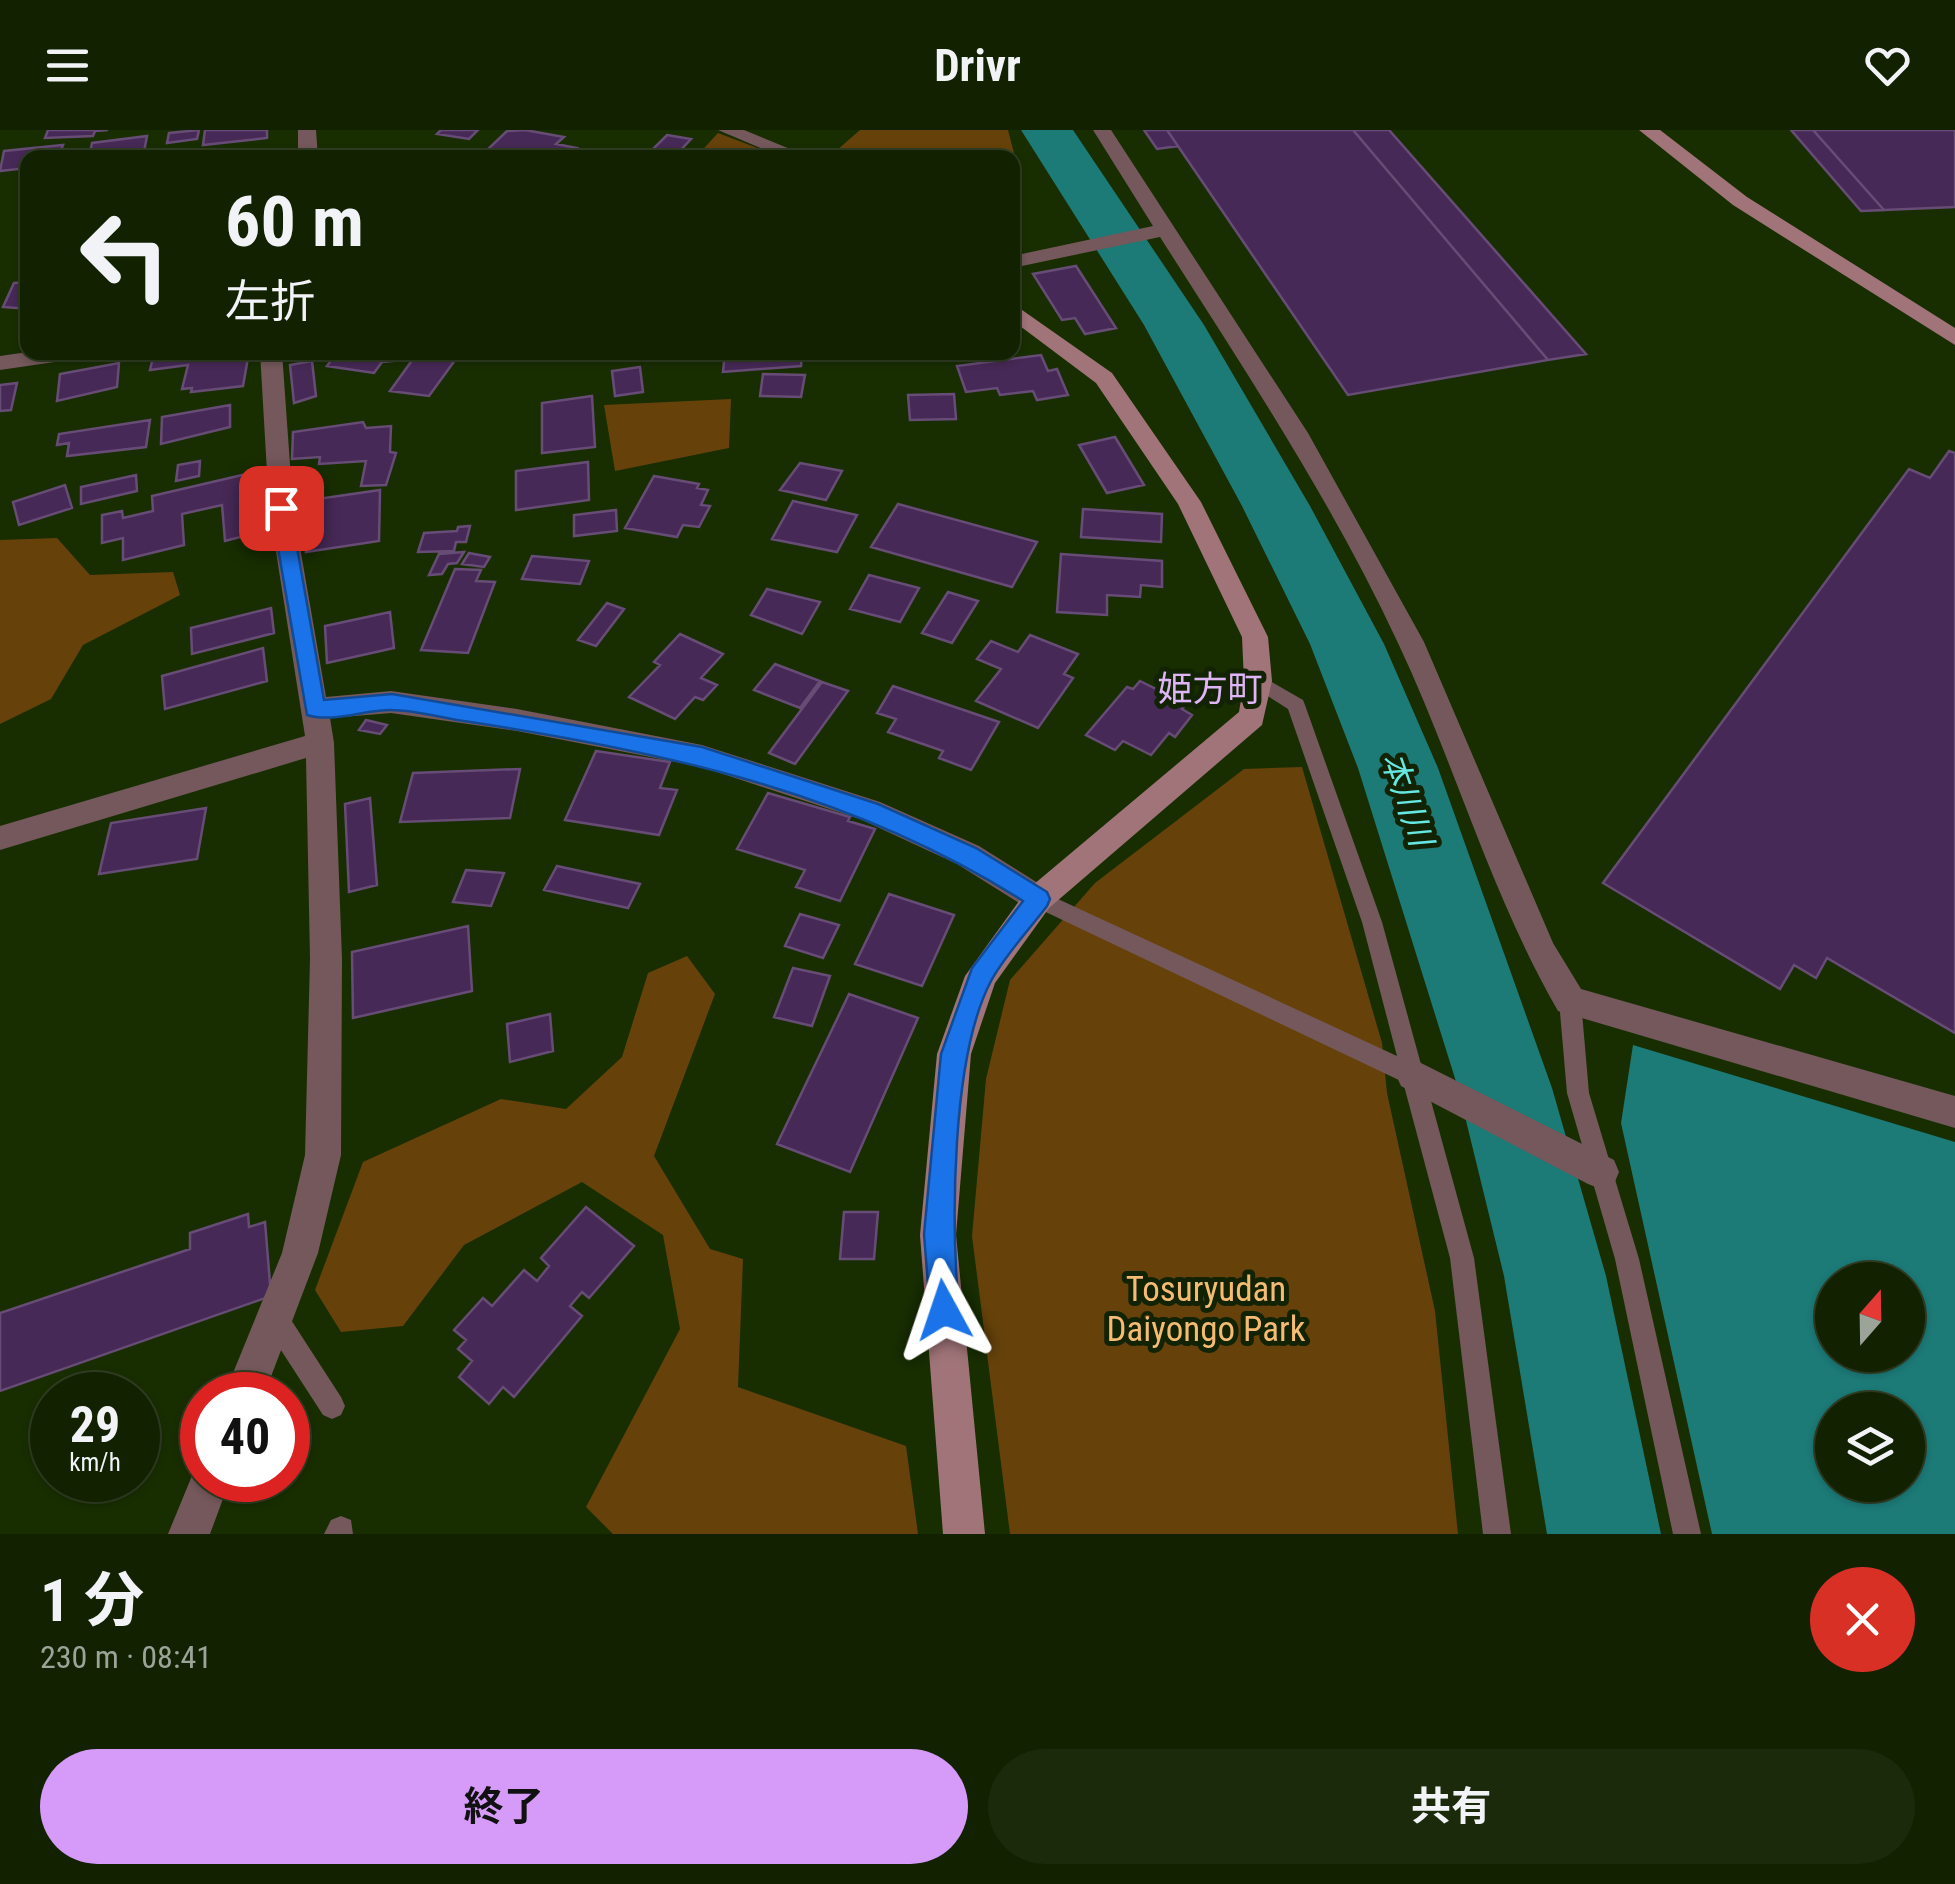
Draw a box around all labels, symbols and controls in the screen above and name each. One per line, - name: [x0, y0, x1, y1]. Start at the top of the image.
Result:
- icon: menu: [40, 38, 95, 93]
- icon: heart: [1860, 38, 1915, 93]
- text: Drivr: [934, 39, 1021, 92]
- text: 60 m: [225, 181, 364, 263]
- icon: left: [60, 190, 190, 320]
- text: 左折: [225, 275, 315, 328]
- pin: [239, 466, 324, 551]
- icon: arrive: [254, 481, 309, 536]
- district label: 姫方町: [1157, 669, 1263, 710]
- water label: 本川川: [1373, 747, 1442, 853]
- position arrow: [892, 1258, 996, 1362]
- north arrow: [1815, 1262, 1925, 1372]
- map controls: [1815, 1262, 1925, 1502]
- park label: Tosuryudan Daiyongo Park: [1107, 1269, 1306, 1350]
- speed limit sign: 40: [180, 1372, 310, 1502]
- button: layers: [1815, 1392, 1925, 1502]
- text: 29: [70, 1396, 120, 1454]
- text: km/h: [69, 1448, 121, 1477]
- text: 1 分: [40, 1565, 144, 1636]
- button: close: [1810, 1567, 1915, 1672]
- text: 230 m · 08:41: [40, 1638, 212, 1676]
- button: 終了: [40, 1749, 968, 1864]
- button: 共有: [988, 1749, 1915, 1864]

